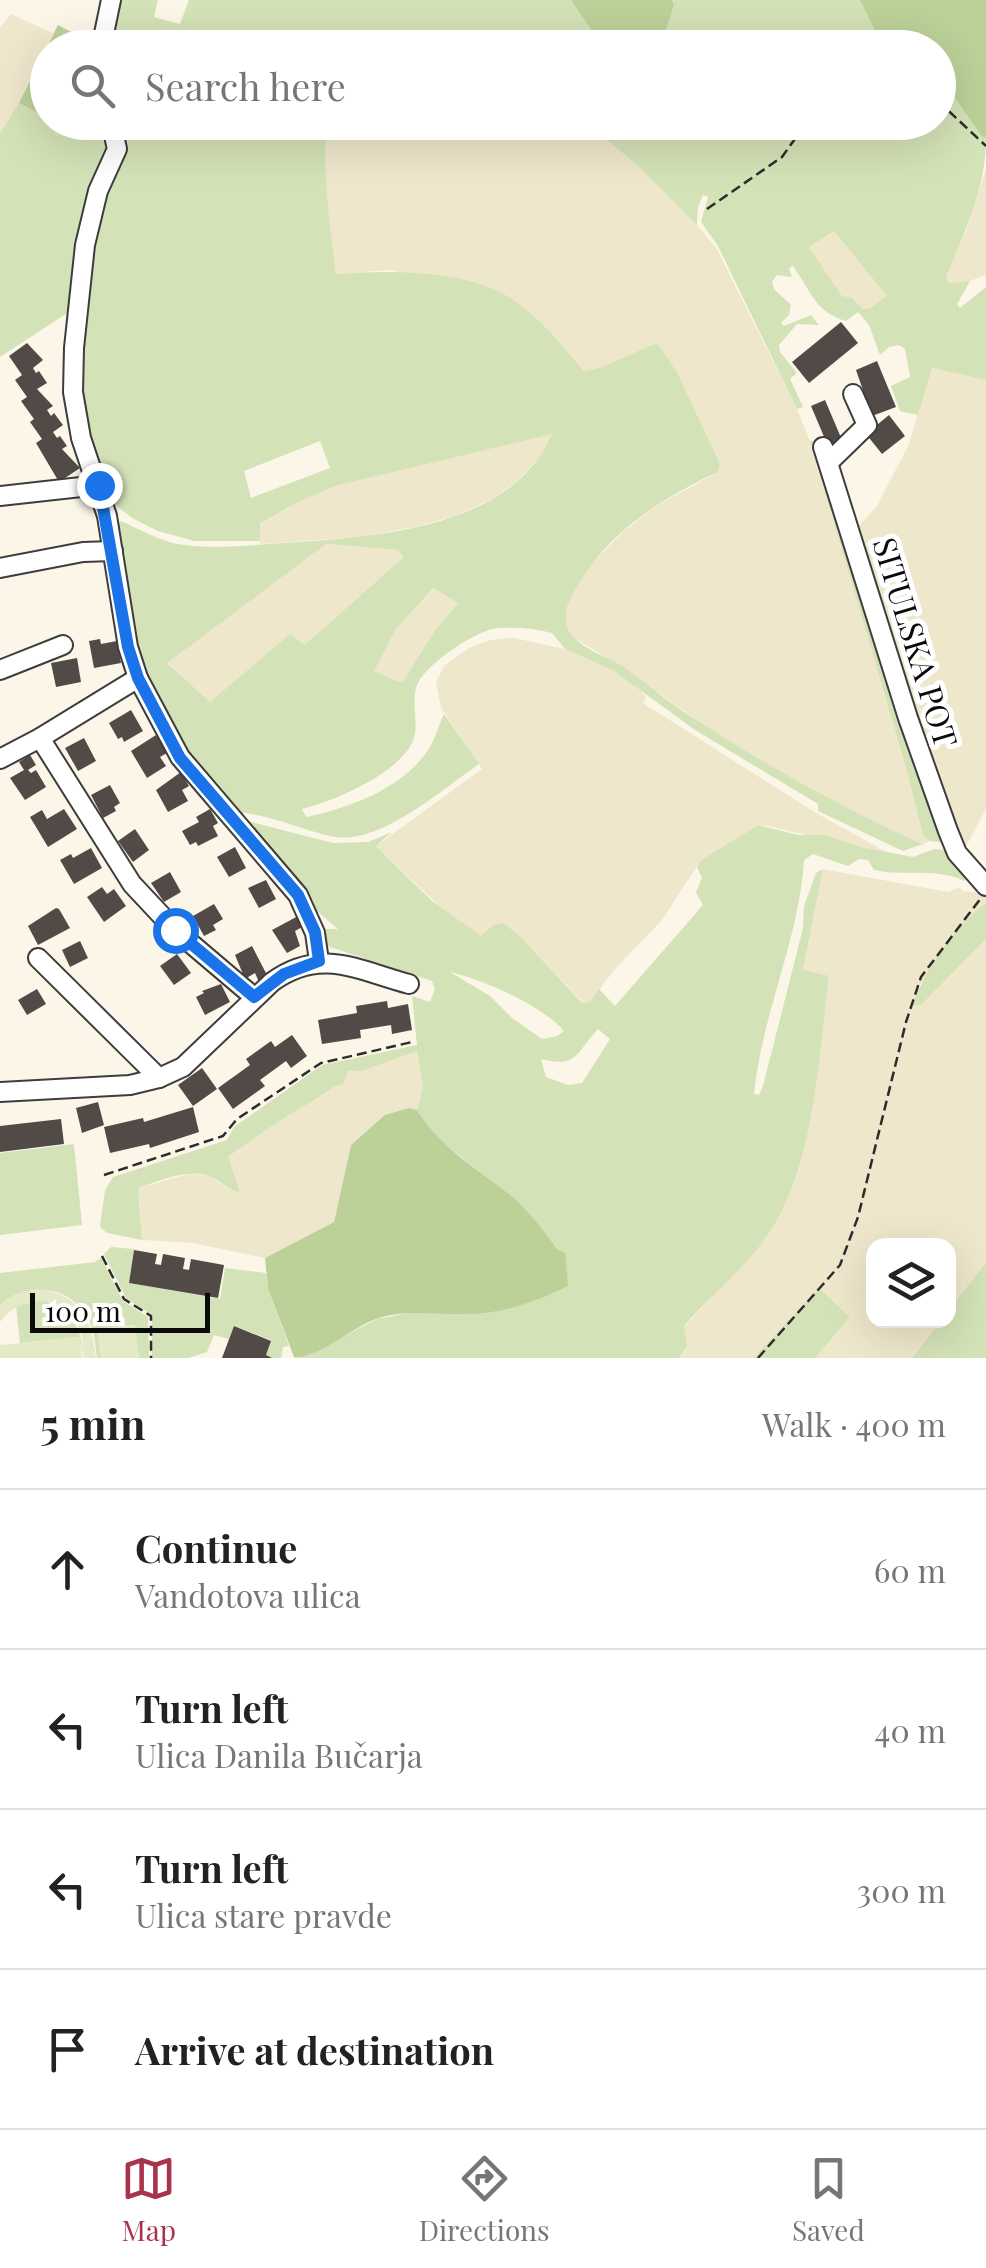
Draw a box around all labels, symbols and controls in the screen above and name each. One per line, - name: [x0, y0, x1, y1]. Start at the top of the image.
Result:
- search box: [30, 30, 956, 140]
- icon: search: [65, 58, 120, 113]
- text: Search here: [145, 60, 346, 111]
- route end: [77, 463, 123, 509]
- street label: SITULSKA POT: [865, 532, 969, 752]
- route start: [153, 908, 199, 954]
- map controls: [866, 1238, 956, 1328]
- button: layers: [866, 1238, 956, 1328]
- scale bar: [30, 1288, 210, 1332]
- text: 100 m: [45, 1292, 121, 1329]
- text: 5 min: [40, 1395, 145, 1451]
- text: Walk · 400 m: [762, 1402, 946, 1445]
- text: Continue: [135, 1522, 297, 1573]
- icon: ahead: [40, 1542, 95, 1597]
- text: 60 m: [874, 1548, 946, 1591]
- text: Vandotova ulica: [135, 1573, 361, 1616]
- text: Turn left: [135, 1682, 288, 1733]
- icon: left: [40, 1702, 95, 1757]
- text: 40 m: [875, 1708, 946, 1751]
- text: Ulica Danila Bučarja: [135, 1733, 423, 1776]
- text: Turn left: [135, 1842, 288, 1893]
- icon: left: [40, 1862, 95, 1917]
- text: 300 m: [857, 1868, 946, 1911]
- text: Ulica stare pravde: [135, 1893, 392, 1936]
- icon: arrive: [40, 2022, 95, 2077]
- text: Arrive at destination: [135, 2024, 494, 2075]
- tab: Map: [121, 2151, 176, 2248]
- tab: Directions: [419, 2151, 550, 2248]
- tab: Saved: [792, 2151, 865, 2248]

